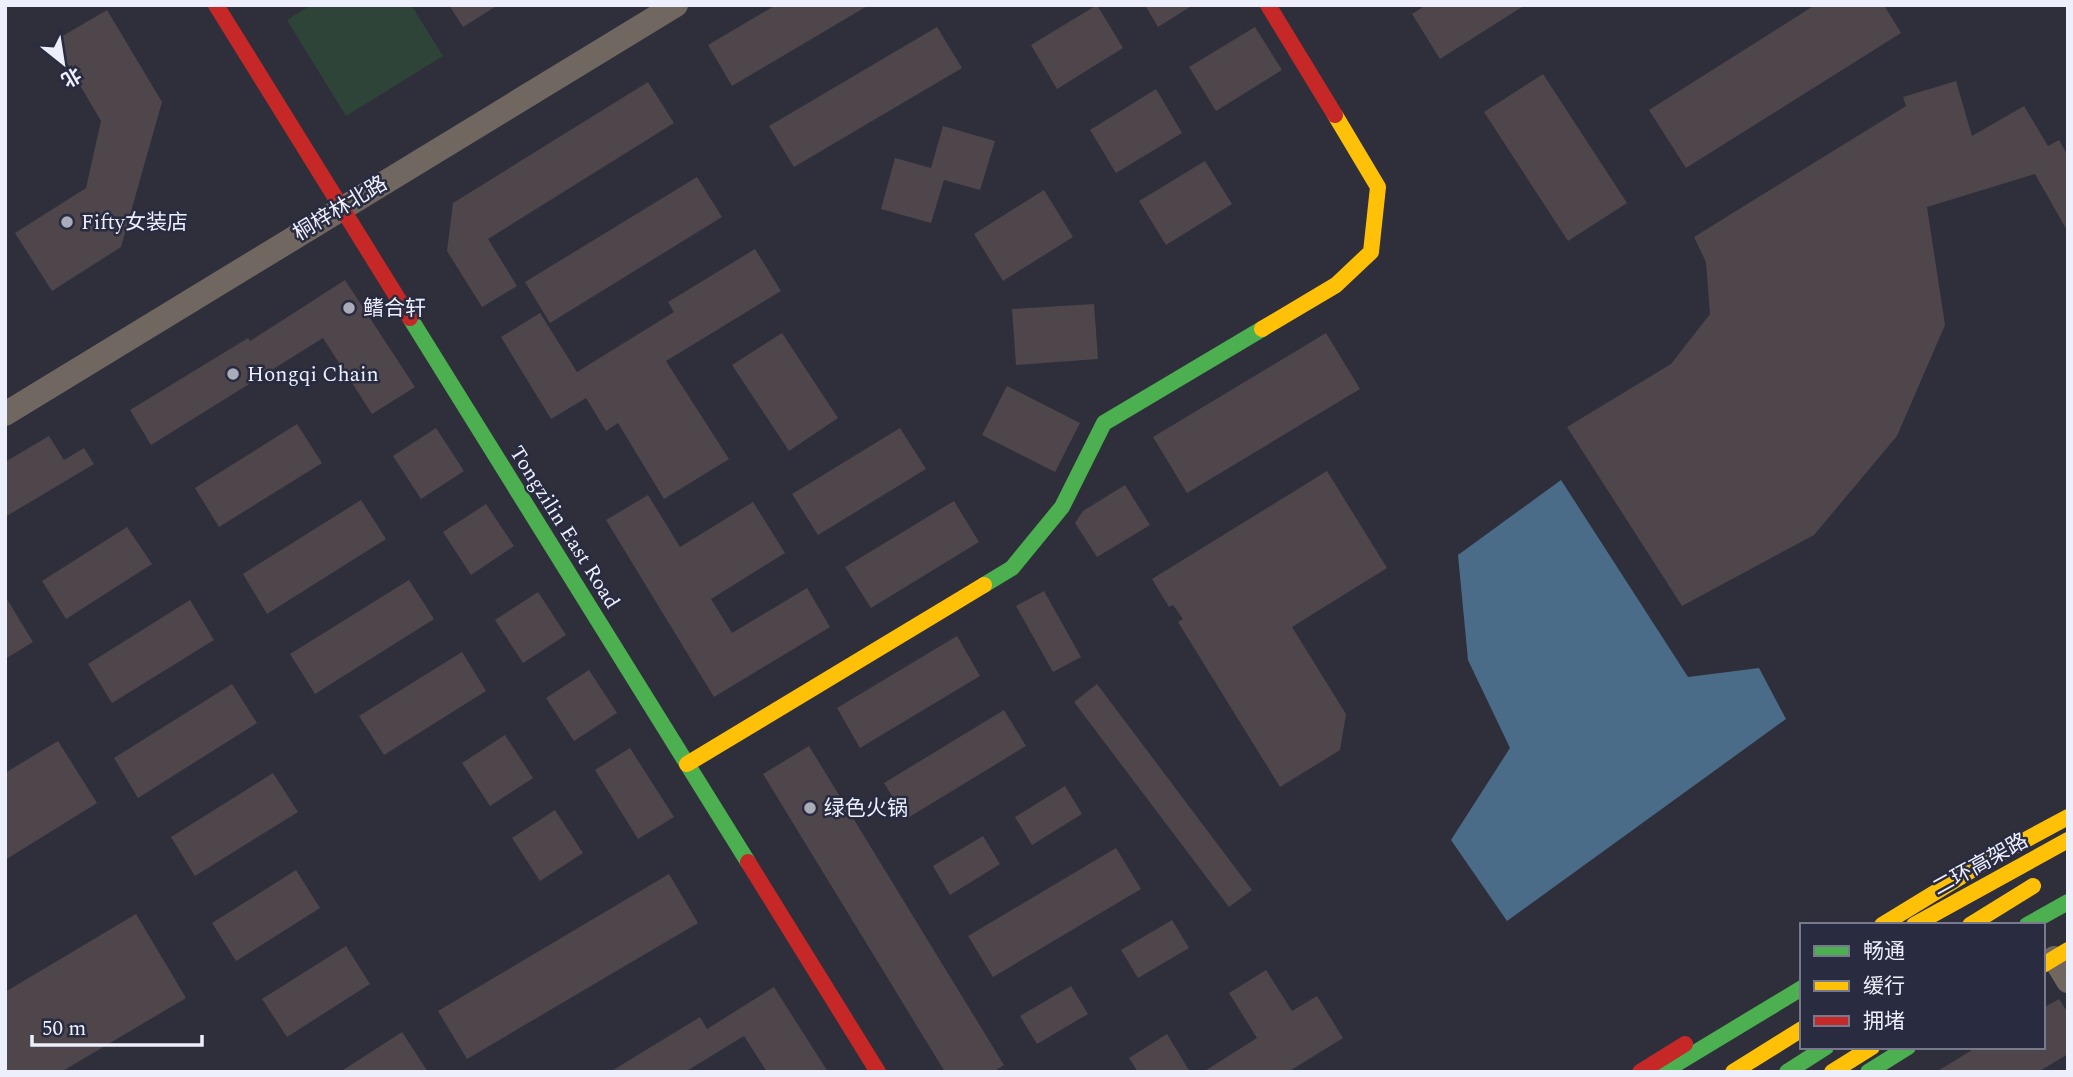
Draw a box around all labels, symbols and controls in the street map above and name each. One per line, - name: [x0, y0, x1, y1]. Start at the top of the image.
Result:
- north arrow: [28, 28, 98, 98]
- text: 北: [55, 59, 86, 94]
- street label: 桐梓林北路: [287, 168, 394, 250]
- place label: Fifty女装店: [81, 207, 188, 239]
- marker: Fifty女装店: [59, 214, 75, 230]
- place label: 鳍合轩: [363, 293, 426, 325]
- marker: 鳍合轩: [341, 300, 357, 316]
- place label: Hongqi Chain: [247, 359, 379, 391]
- marker: Hongqi Chain: [225, 366, 241, 382]
- street label: Tongzilin East Road: [501, 440, 627, 616]
- place label: 绿色火锅: [824, 793, 908, 825]
- marker: 绿色火锅: [802, 800, 818, 816]
- street label: 二环高架路: [1927, 825, 2034, 904]
- legend: [1800, 923, 2045, 1049]
- text: 畅通: [1863, 936, 1905, 968]
- text: 缓行: [1863, 971, 1905, 1003]
- scale bar: [32, 1004, 201, 1048]
- text: 拥堵: [1863, 1006, 1905, 1038]
- text: 50 m: [42, 1013, 86, 1045]

